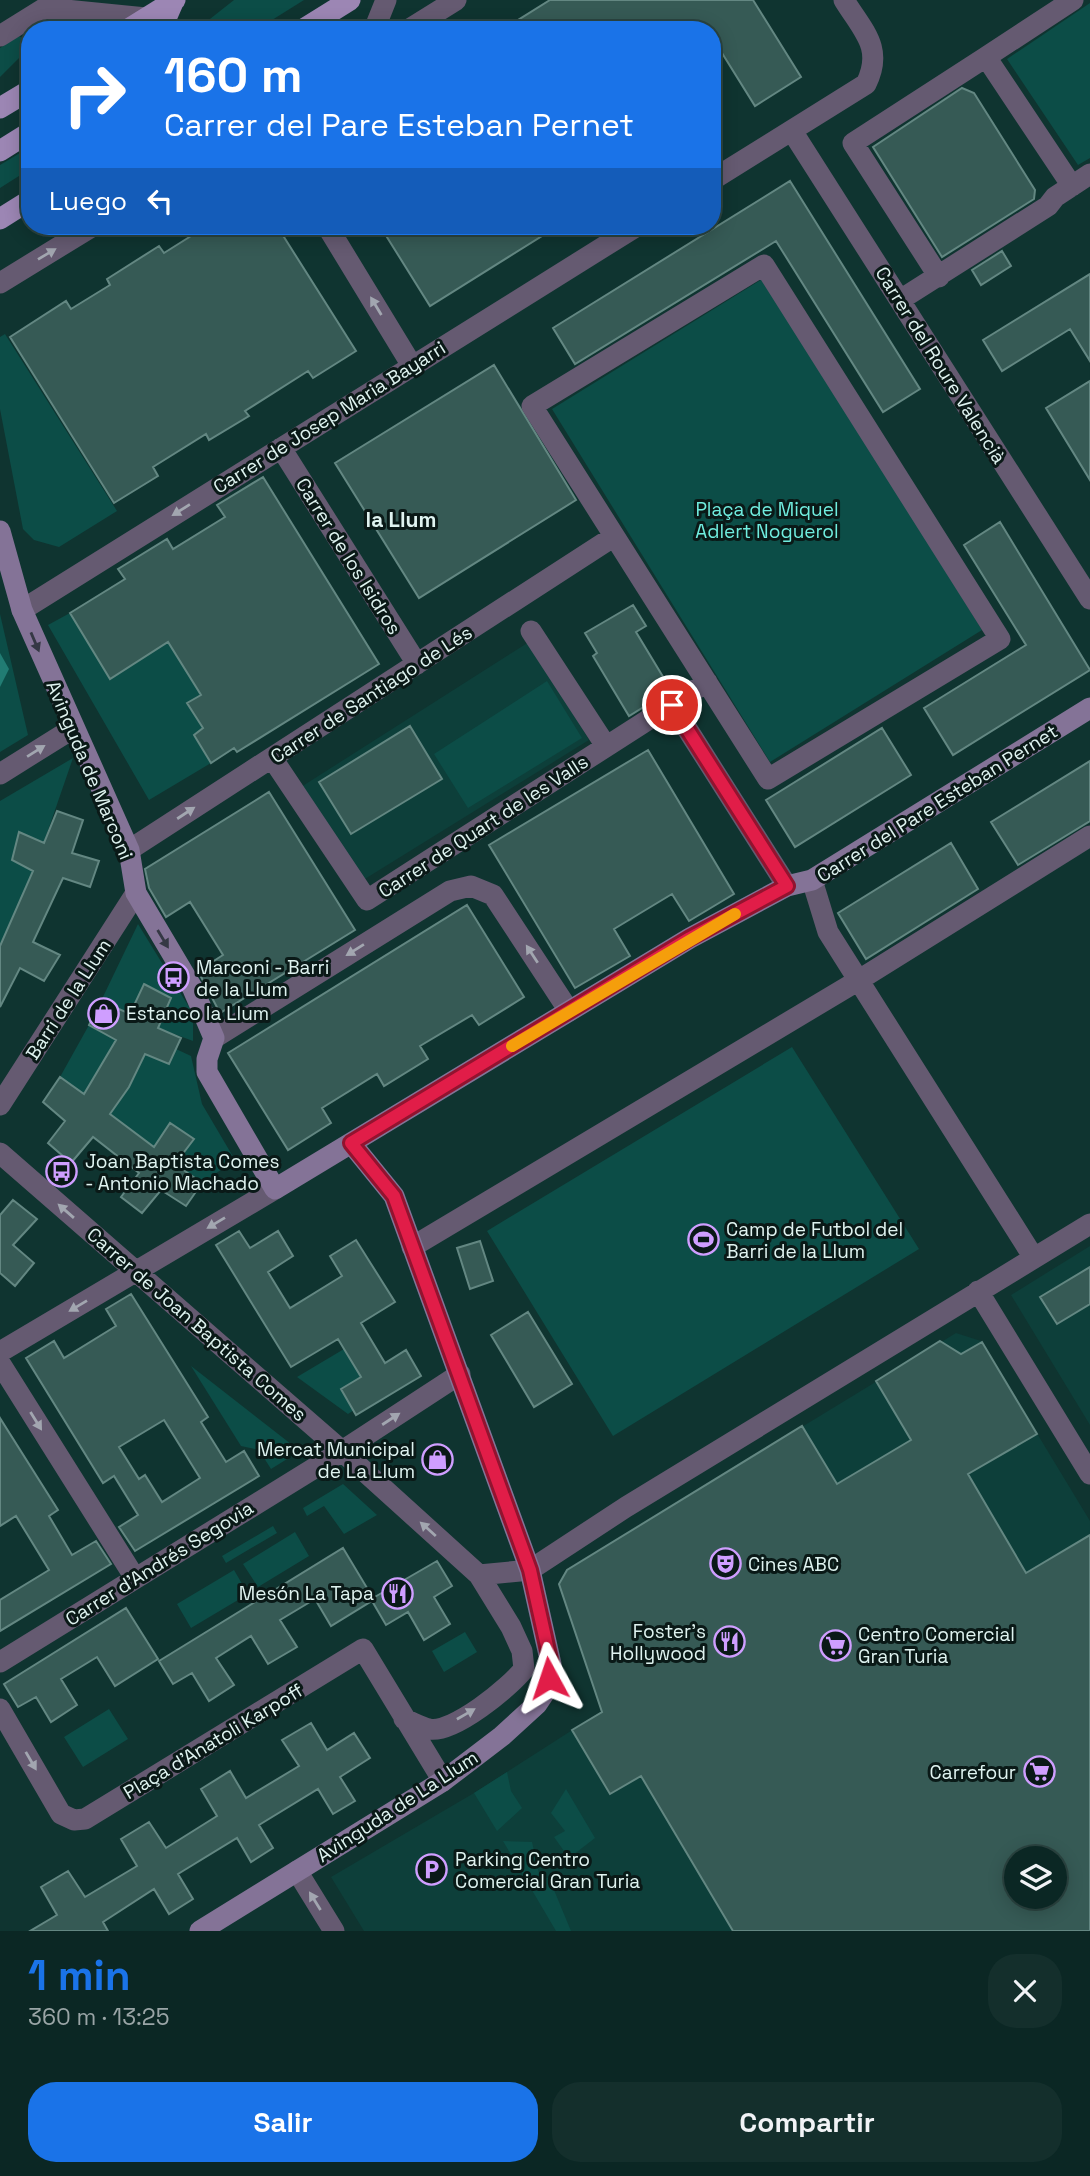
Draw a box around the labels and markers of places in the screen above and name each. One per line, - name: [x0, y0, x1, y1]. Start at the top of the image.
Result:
- pin: [642, 675, 702, 735]
- place label: Marconi - Barri de la Llum: [196, 955, 329, 1002]
- bus stop icon: Marconi - Barri de la Llum: [156, 961, 190, 995]
- shop icon: Estanco la Llum: [86, 996, 120, 1030]
- place label: Estanco la Llum: [126, 1001, 269, 1026]
- place label: Joan Baptista Comes - Antonio Machado: [85, 1149, 280, 1196]
- bus stop icon: Joan Baptista Comes - Antonio Machado: [45, 1155, 79, 1189]
- place label: Camp de Futbol del Barri de la Llum: [726, 1217, 903, 1264]
- sports icon: Camp de Futbol del Barri de la Llum: [686, 1223, 720, 1257]
- place label: Mercat Municipal de La Llum: [257, 1437, 415, 1484]
- shop icon: Mercat Municipal de La Llum: [421, 1443, 455, 1477]
- theatre icon: Cines ABC: [708, 1547, 742, 1581]
- place label: Cines ABC: [748, 1552, 839, 1577]
- restaurant icon: Mesón La Tapa: [380, 1576, 414, 1610]
- place label: Mesón La Tapa: [239, 1581, 374, 1606]
- place label: Foster's Hollywood: [610, 1619, 706, 1666]
- place label: Centro Comercial Gran Turia: [858, 1622, 1015, 1669]
- restaurant icon: Foster's Hollywood: [712, 1625, 746, 1659]
- supermarket icon: Centro Comercial Gran Turia: [818, 1628, 852, 1662]
- supermarket icon: Carrefour: [1022, 1755, 1056, 1789]
- place label: Carrefour: [930, 1760, 1016, 1785]
- place label: Parking Centro Comercial Gran Turia: [455, 1847, 640, 1894]
- parking icon: Parking Centro Comercial Gran Turia: [415, 1853, 449, 1887]

